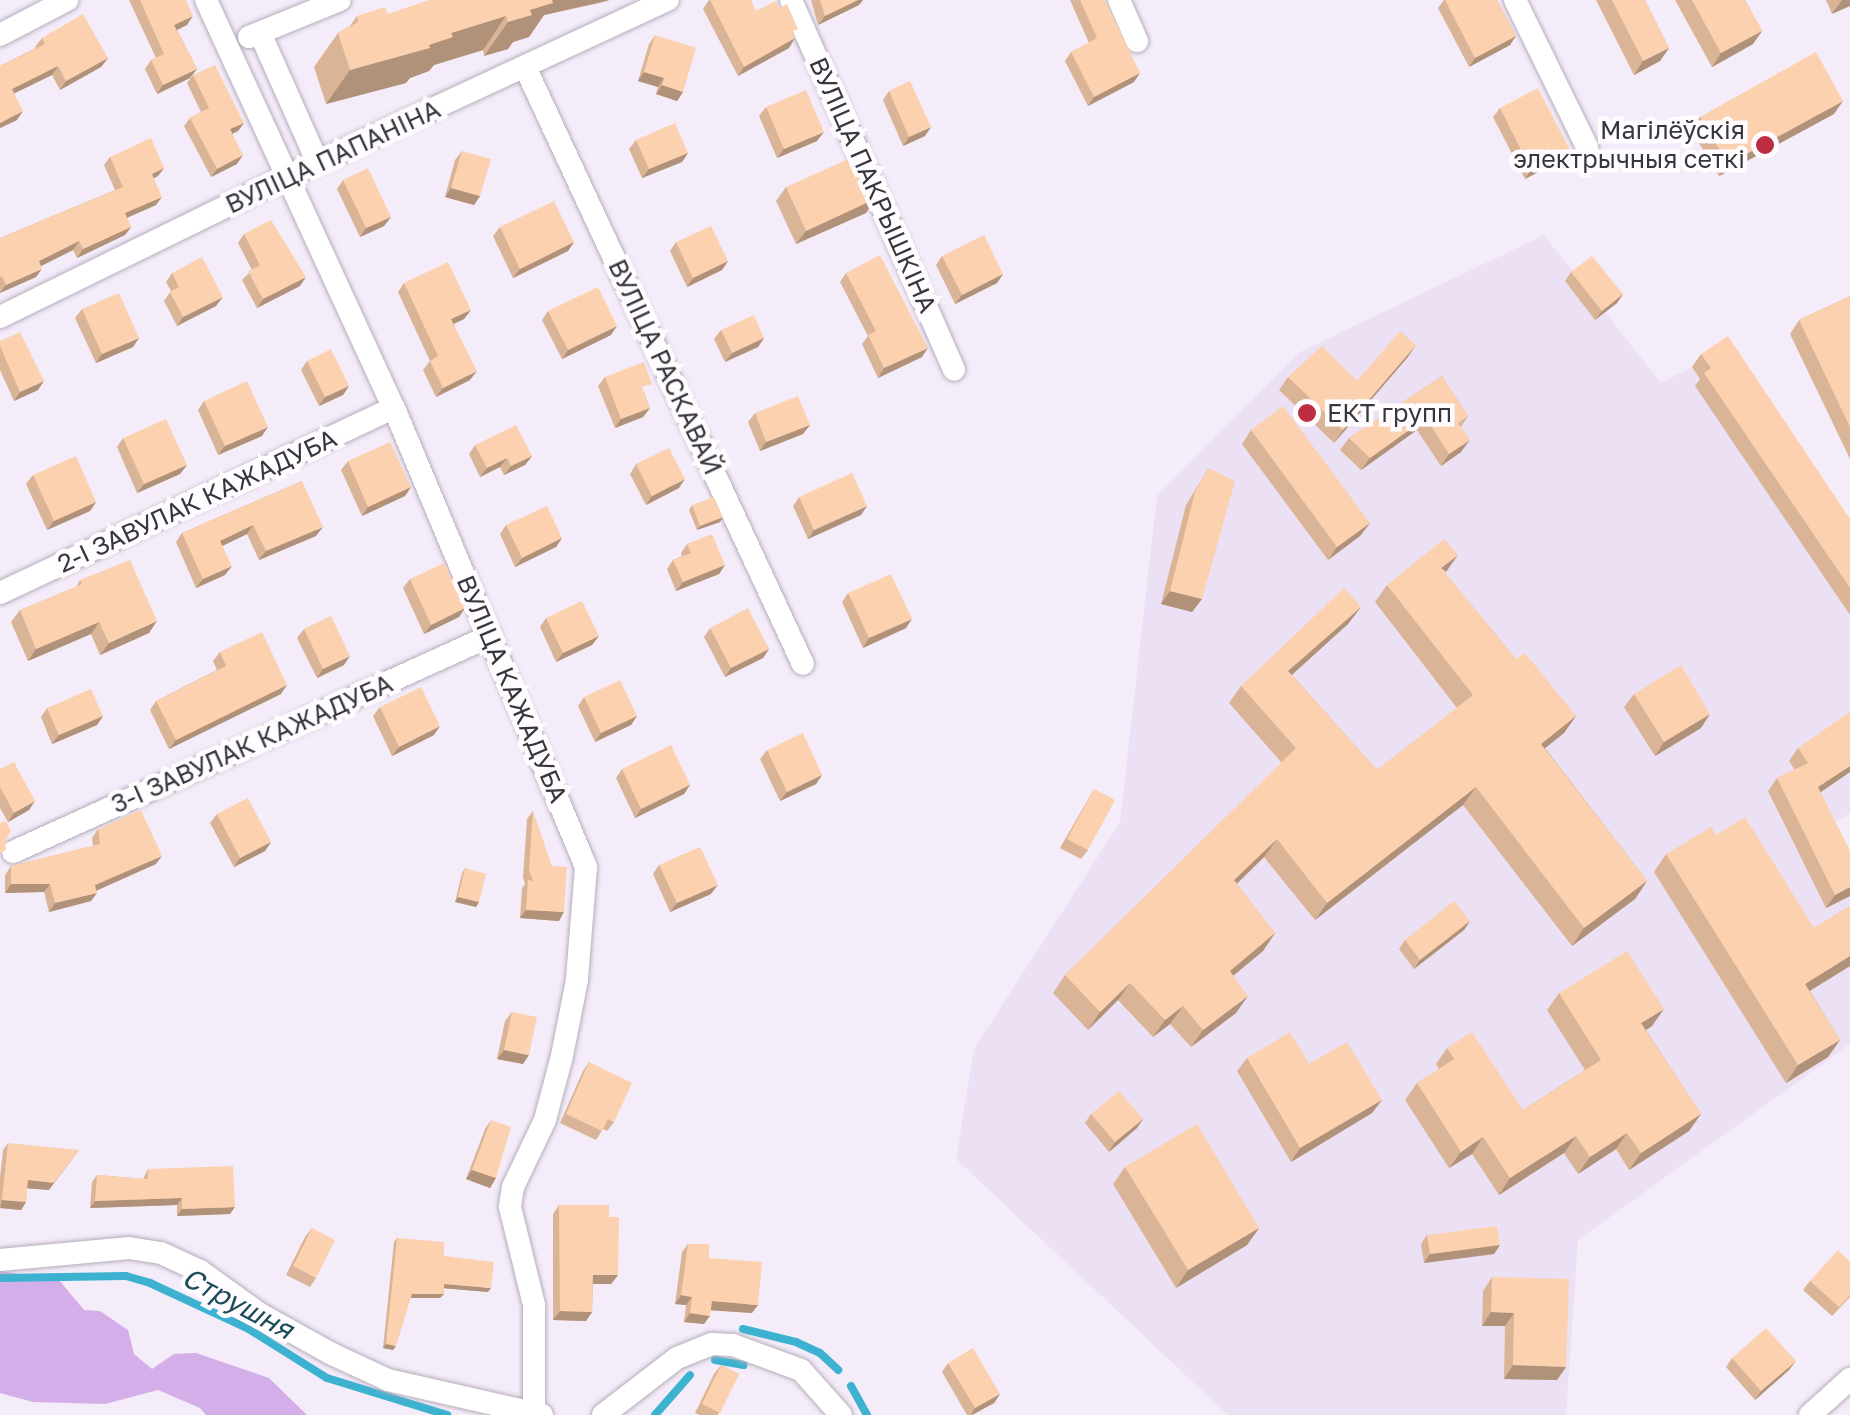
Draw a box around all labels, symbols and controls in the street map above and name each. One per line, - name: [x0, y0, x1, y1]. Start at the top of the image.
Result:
- street label: ВУЛІЦА ПАКРЫШКІНА: [803, 53, 943, 317]
- street label: ВУЛІЦА ПАПАНІНА: [221, 94, 445, 220]
- place label: Магілёўскія электрычныя сеткі: [1513, 116, 1745, 175]
- marker: Магілёўскія электрычныя сеткі: [1754, 134, 1776, 156]
- street label: ВУЛІЦА РАСКАВАЙ: [602, 255, 728, 479]
- place label: ЕКТ групп: [1327, 398, 1452, 428]
- marker: ЕКТ групп: [1296, 402, 1318, 424]
- street label: 2-І ЗАВУЛАК КАЖАДУБА: [53, 423, 341, 579]
- street label: ВУЛІЦА КАЖАДУБА: [450, 571, 574, 807]
- street label: 3-І ЗАВУЛАК КАЖАДУБА: [107, 668, 397, 820]
- water label: Струшня: [177, 1260, 299, 1346]

